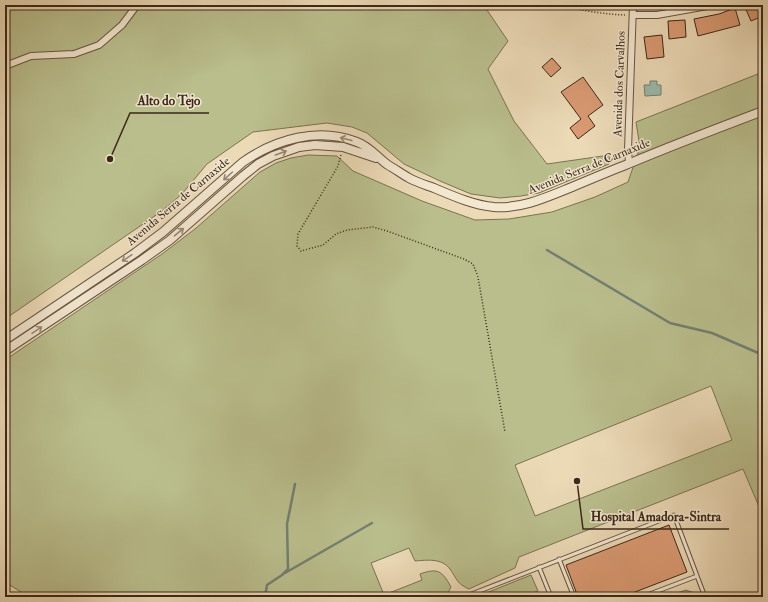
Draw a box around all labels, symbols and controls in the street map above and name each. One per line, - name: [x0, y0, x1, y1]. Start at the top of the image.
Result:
- street label: Avenida dos Carvalhos: [610, 31, 629, 138]
- callout: Alto do Tejo: [130, 88, 209, 113]
- text: Alto do Tejo: [137, 93, 201, 109]
- one-way arrow: [340, 135, 353, 142]
- street label: Avenida Serra de Carnaxide: [525, 135, 652, 198]
- one-way arrow: [275, 148, 287, 156]
- street label: Avenida Serra de Carnaxide: [123, 154, 233, 250]
- one-way arrow: [223, 171, 233, 180]
- one-way arrow: [174, 228, 184, 237]
- one-way arrow: [122, 254, 133, 262]
- one-way arrow: [32, 325, 43, 334]
- callout: Hospital Amadora-Sintra: [583, 504, 729, 529]
- text: Hospital Amadora-Sintra: [591, 509, 722, 526]

